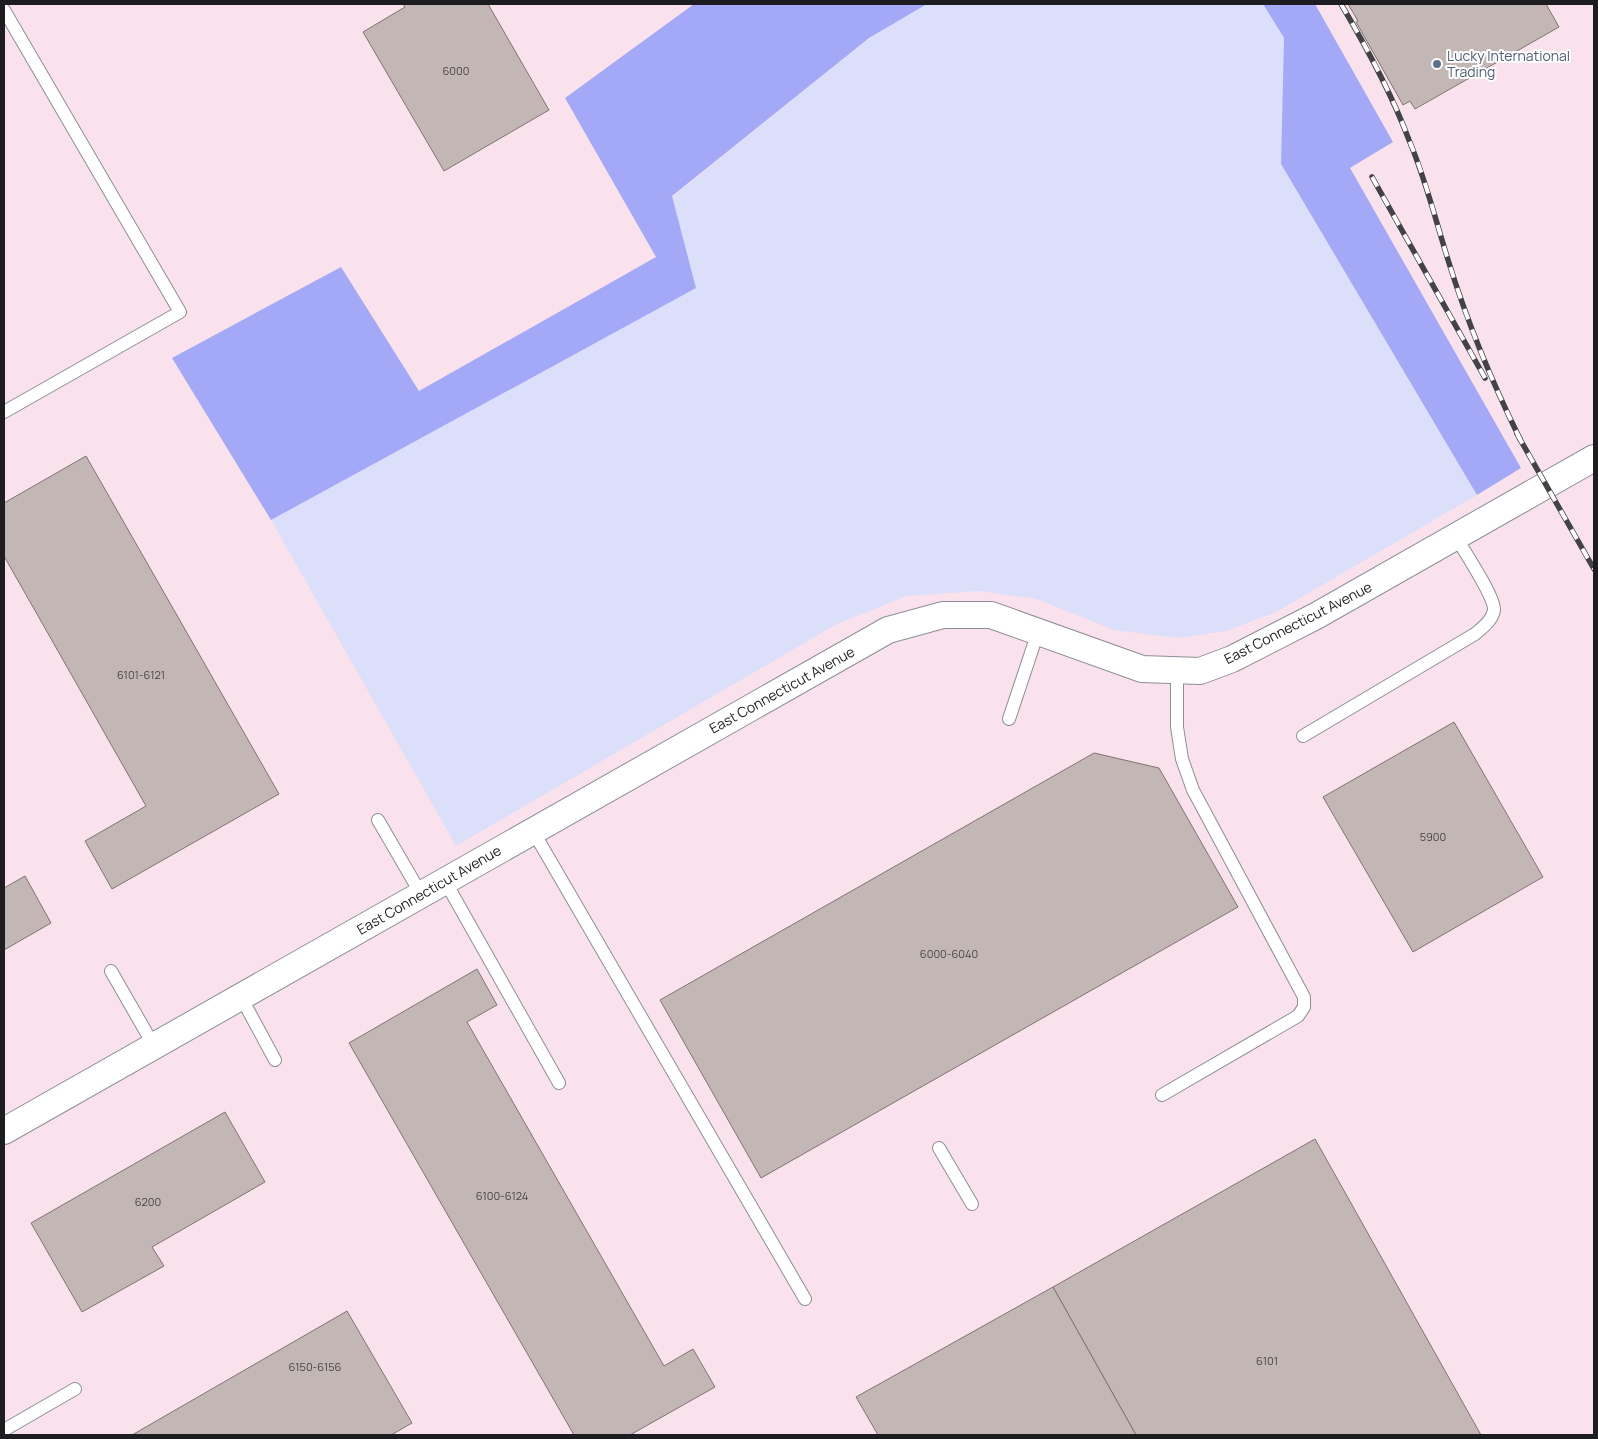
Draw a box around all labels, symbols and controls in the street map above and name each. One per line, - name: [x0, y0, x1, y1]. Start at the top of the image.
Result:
- place label: Lucky International Trading: [1447, 46, 1570, 81]
- marker: Lucky International Trading: [1431, 58, 1443, 70]
- house number: 6000: [443, 63, 469, 78]
- street label: East Connecticut Avenue: [1221, 577, 1375, 668]
- street label: East Connecticut Avenue: [706, 642, 858, 738]
- house number: 6101-6121: [117, 667, 165, 682]
- house number: 5900: [1420, 829, 1446, 844]
- street label: East Connecticut Avenue: [353, 840, 504, 939]
- house number: 6000-6040: [920, 946, 978, 961]
- house number: 6100-6124: [476, 1188, 528, 1203]
- house number: 6200: [135, 1194, 161, 1209]
- house number: 6101: [1256, 1353, 1278, 1368]
- house number: 6150-6156: [289, 1359, 342, 1374]

